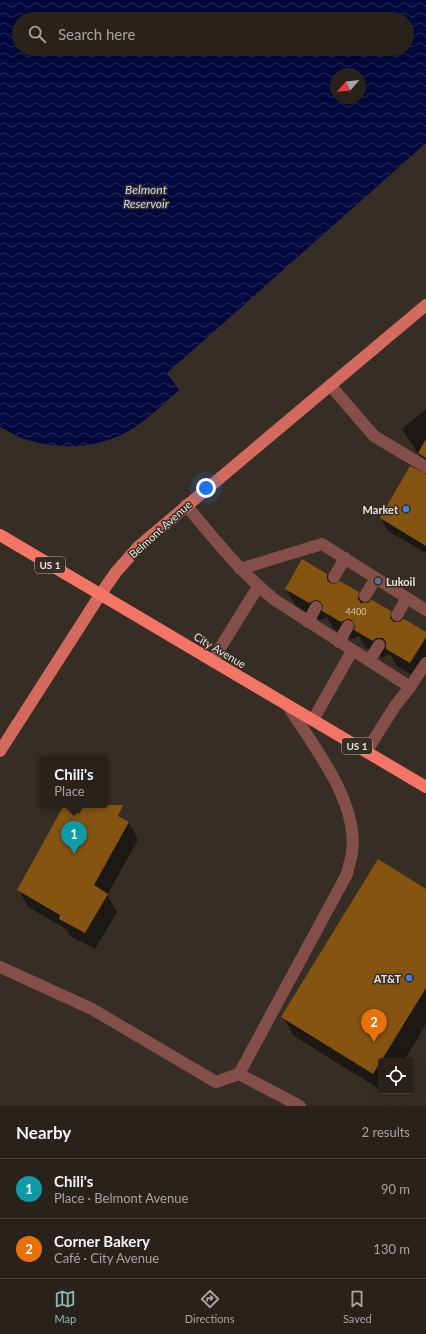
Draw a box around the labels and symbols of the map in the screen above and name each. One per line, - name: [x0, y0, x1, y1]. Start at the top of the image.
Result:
- north arrow: [330, 68, 366, 104]
- water label: Belmont Reservoir: [123, 182, 170, 211]
- your location: [196, 478, 216, 498]
- street label: Belmont Avenue: [126, 497, 194, 560]
- place label: Market: [363, 503, 399, 516]
- marker: Market: [401, 504, 411, 514]
- road number: US 1: [35, 557, 65, 573]
- place label: Lukoil: [386, 575, 415, 588]
- marker: Lukoil: [373, 576, 383, 586]
- house number: 4400: [346, 606, 366, 617]
- street label: City Avenue: [192, 629, 248, 671]
- road number: US 1: [342, 738, 372, 754]
- pin: 1: [61, 821, 87, 854]
- place label: AT&T: [373, 972, 401, 985]
- marker: AT&T: [404, 973, 414, 983]
- pin: 2: [361, 1009, 387, 1042]

